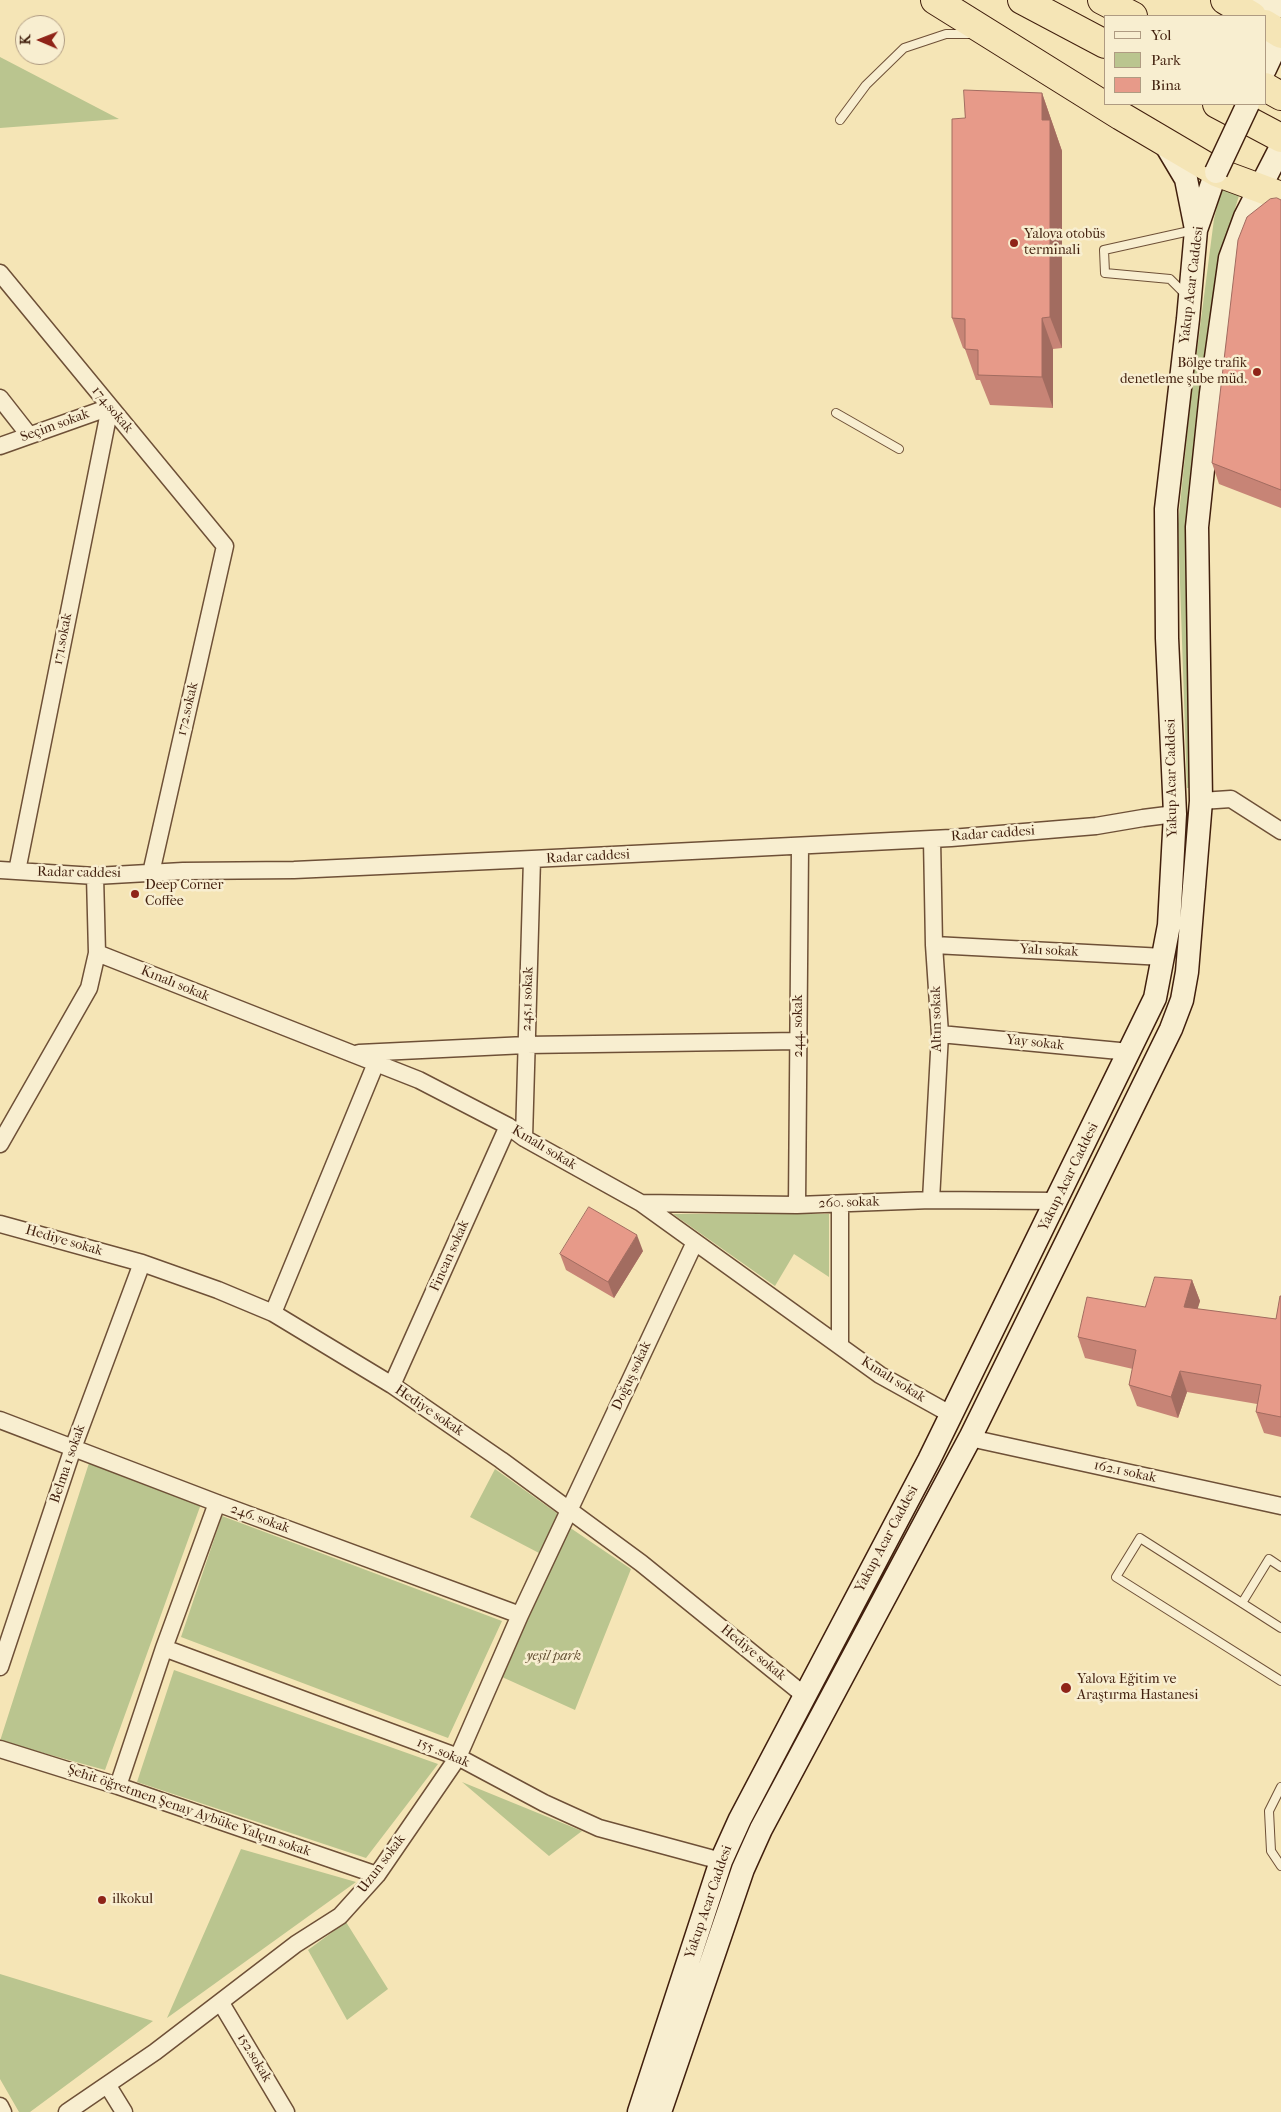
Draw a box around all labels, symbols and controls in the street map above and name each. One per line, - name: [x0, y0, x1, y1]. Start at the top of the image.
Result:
- north arrow: [15, 15, 65, 65]
- legend: [1104, 15, 1266, 105]
- text: Yol: [1151, 26, 1171, 44]
- text: K: [17, 35, 34, 45]
- text: Park: [1151, 51, 1181, 69]
- text: Bina: [1151, 76, 1181, 94]
- street label: Yakup Acar Caddesi: [1176, 225, 1208, 345]
- place label: Yalova otobüs terminali: [1024, 227, 1105, 260]
- marker: Yalova otobüs terminali: [1008, 237, 1020, 249]
- place label: Bölge trafik denetleme şube müd.: [1120, 356, 1247, 388]
- marker: Bölge trafik denetleme şube müd.: [1251, 366, 1263, 378]
- street label: 174.sokak: [88, 383, 136, 437]
- street label: Seçim sokak: [18, 406, 92, 446]
- street label: 171.sokak: [50, 612, 76, 666]
- street label: 172.sokak: [174, 680, 202, 738]
- street label: Yakup Acar Caddesi: [1163, 719, 1181, 837]
- street label: Radar caddesi: [951, 823, 1035, 845]
- street label: Radar caddesi: [546, 846, 630, 868]
- street label: Radar caddesi: [37, 864, 121, 882]
- place label: Deep Corner Coffee: [145, 878, 223, 910]
- marker: Deep Corner Coffee: [129, 888, 141, 900]
- street label: Yalı sokak: [1019, 941, 1079, 961]
- street label: Kınalı sokak: [138, 963, 212, 1005]
- street label: 245.1 sokak: [518, 966, 538, 1032]
- street label: Altın sokak: [928, 986, 946, 1052]
- street label: 244. sokak: [791, 995, 807, 1057]
- street label: Yay sokak: [1005, 1032, 1065, 1054]
- street label: Yakup Acar Caddesi: [1035, 1120, 1103, 1234]
- street label: Kınalı sokak: [508, 1122, 580, 1174]
- street label: 260. sokak: [818, 1194, 880, 1212]
- street label: Fincan sokak: [427, 1218, 473, 1294]
- street label: Hediye sokak: [23, 1222, 105, 1260]
- street label: Doğuş sokak: [609, 1339, 655, 1413]
- street label: Kınalı sokak: [858, 1354, 928, 1406]
- street label: Hediye sokak: [391, 1382, 467, 1440]
- street label: Belma 1 sokak: [47, 1423, 89, 1505]
- street label: 162.1 sokak: [1092, 1457, 1158, 1487]
- street label: Yakup Acar Caddesi: [852, 1483, 922, 1595]
- street label: 246. sokak: [228, 1501, 292, 1537]
- street label: Hediye sokak: [717, 1621, 789, 1685]
- park label: yeşil park: [527, 1649, 581, 1665]
- place label: Yalova Eğitim ve Araştırma Hastanesi: [1077, 1672, 1198, 1704]
- marker: Yalova Eğitim ve Araştırma Hastanesi: [1059, 1681, 1073, 1695]
- street label: 155 .sokak: [414, 1734, 472, 1772]
- street label: Şehit öğretmen Şenay Aybüke Yalçın sokak: [65, 1761, 313, 1861]
- street label: Uzun sokak: [354, 1831, 410, 1897]
- street label: Yakup Acar Caddesi: [682, 1843, 736, 1961]
- place label: ilkokul: [112, 1892, 153, 1908]
- marker: ilkokul: [96, 1894, 108, 1906]
- street label: 152.sokak: [233, 2031, 275, 2085]

